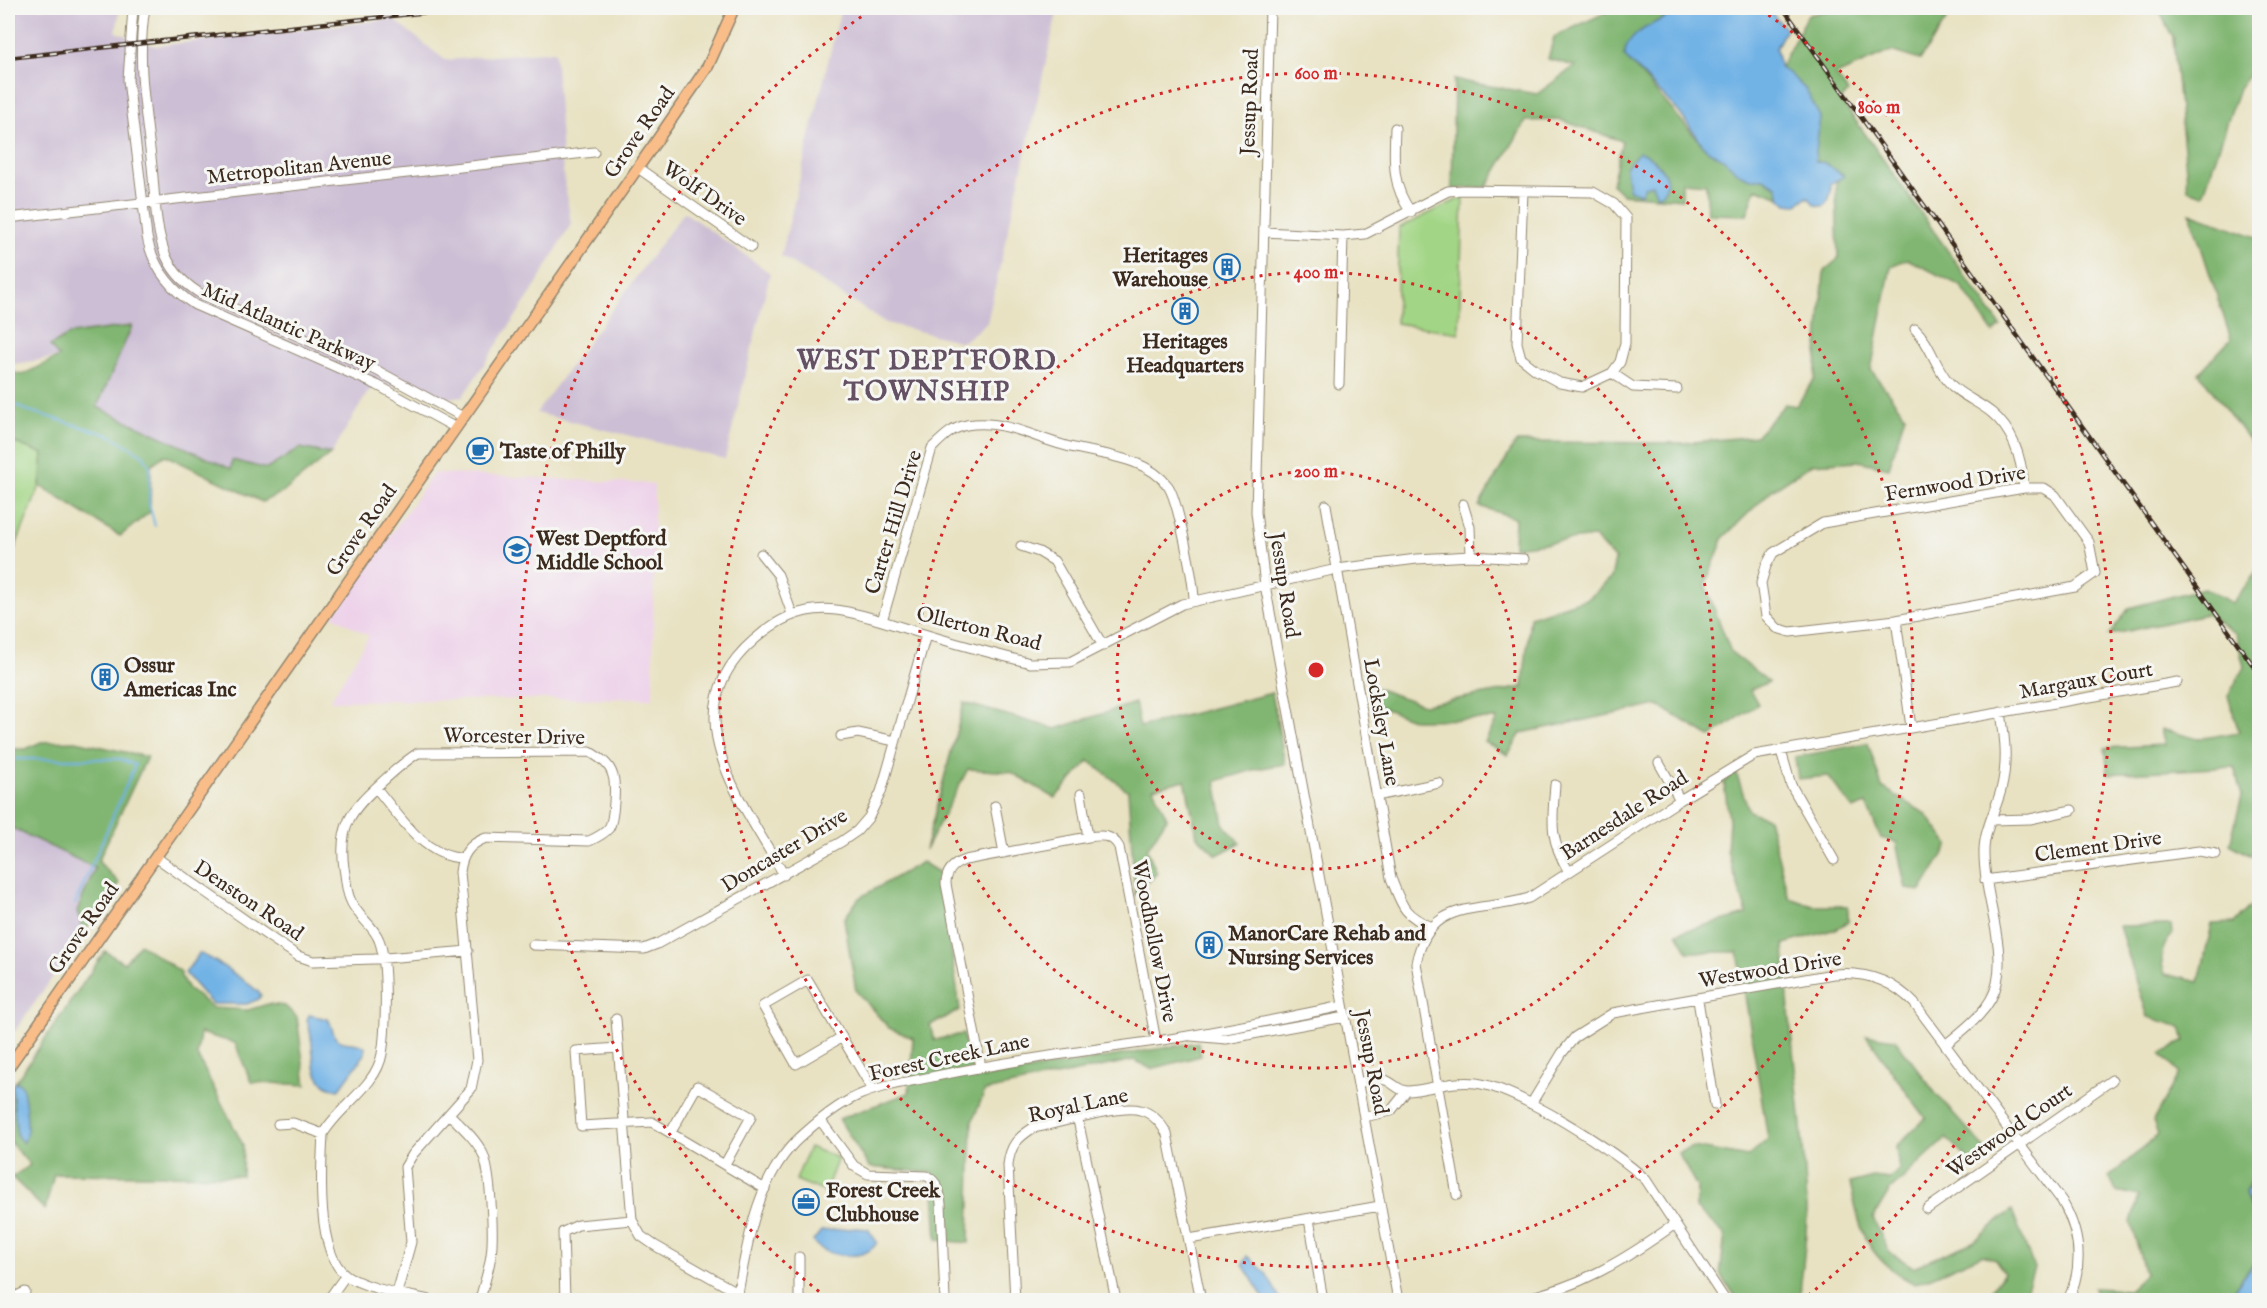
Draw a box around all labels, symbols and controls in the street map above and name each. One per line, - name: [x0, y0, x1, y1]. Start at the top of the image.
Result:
- street label: Jessup Road: [1235, 47, 1266, 158]
- text: 600 m: [1294, 63, 1338, 86]
- street label: Grove Road: [599, 81, 682, 184]
- text: 800 m: [1858, 97, 1900, 120]
- street label: Metropolitan Avenue: [205, 145, 393, 192]
- street label: Wolf Drive: [657, 155, 752, 233]
- place label: Heritages Warehouse: [1112, 243, 1208, 294]
- building icon: Heritages Warehouse: [1212, 252, 1242, 282]
- text: 400 m: [1294, 262, 1338, 285]
- street label: Mid Atlantic Parkway: [197, 277, 380, 378]
- building icon: Heritages Headquarters: [1170, 296, 1200, 326]
- place label: Heritages Headquarters: [1126, 329, 1244, 380]
- district label: WEST DEPTFORD TOWNSHIP: [796, 345, 1057, 410]
- cafe icon: Taste of Philly: [465, 436, 495, 466]
- place label: Taste of Philly: [499, 439, 626, 466]
- street label: Carter Hill Drive: [860, 447, 929, 598]
- street label: Fernwood Drive: [1883, 460, 2028, 509]
- text: 200 m: [1294, 461, 1338, 484]
- street label: Grove Road: [321, 479, 404, 582]
- place label: West Deptford Middle School: [535, 526, 667, 577]
- street label: Jessup Road: [1262, 528, 1305, 641]
- school or university icon: West Deptford Middle School: [502, 535, 532, 565]
- street label: Ollerton Road: [913, 601, 1045, 658]
- place label: Ossur Americas Inc: [123, 653, 237, 704]
- street label: Locksley Lane: [1356, 656, 1405, 789]
- street label: Margaux Court: [2018, 656, 2155, 706]
- centre of rings: [1306, 660, 1326, 680]
- building icon: Ossur Americas Inc: [90, 662, 120, 692]
- street label: Worcester Drive: [443, 723, 586, 752]
- street label: Barnesdale Road: [1556, 765, 1694, 867]
- street label: Doncaster Drive: [717, 803, 853, 900]
- street label: Clement Drive: [2033, 825, 2164, 870]
- street label: Denston Road: [188, 855, 309, 948]
- street label: Woodhollow Drive: [1125, 858, 1183, 1025]
- street label: Grove Road: [43, 877, 126, 980]
- place label: ManorCare Rehab and Nursing Services: [1227, 921, 1427, 972]
- building icon: ManorCare Rehab and Nursing Services: [1194, 930, 1224, 960]
- street label: Westwood Drive: [1697, 946, 1844, 995]
- street label: Jessup Road: [1347, 1005, 1394, 1118]
- street label: Forest Creek Lane: [867, 1028, 1032, 1089]
- street label: Westwood Court: [1942, 1078, 2078, 1185]
- street label: Royal Lane: [1026, 1083, 1131, 1130]
- place label: Forest Creek Clubhouse: [826, 1178, 941, 1229]
- office icon: Forest Creek Clubhouse: [791, 1187, 821, 1217]

